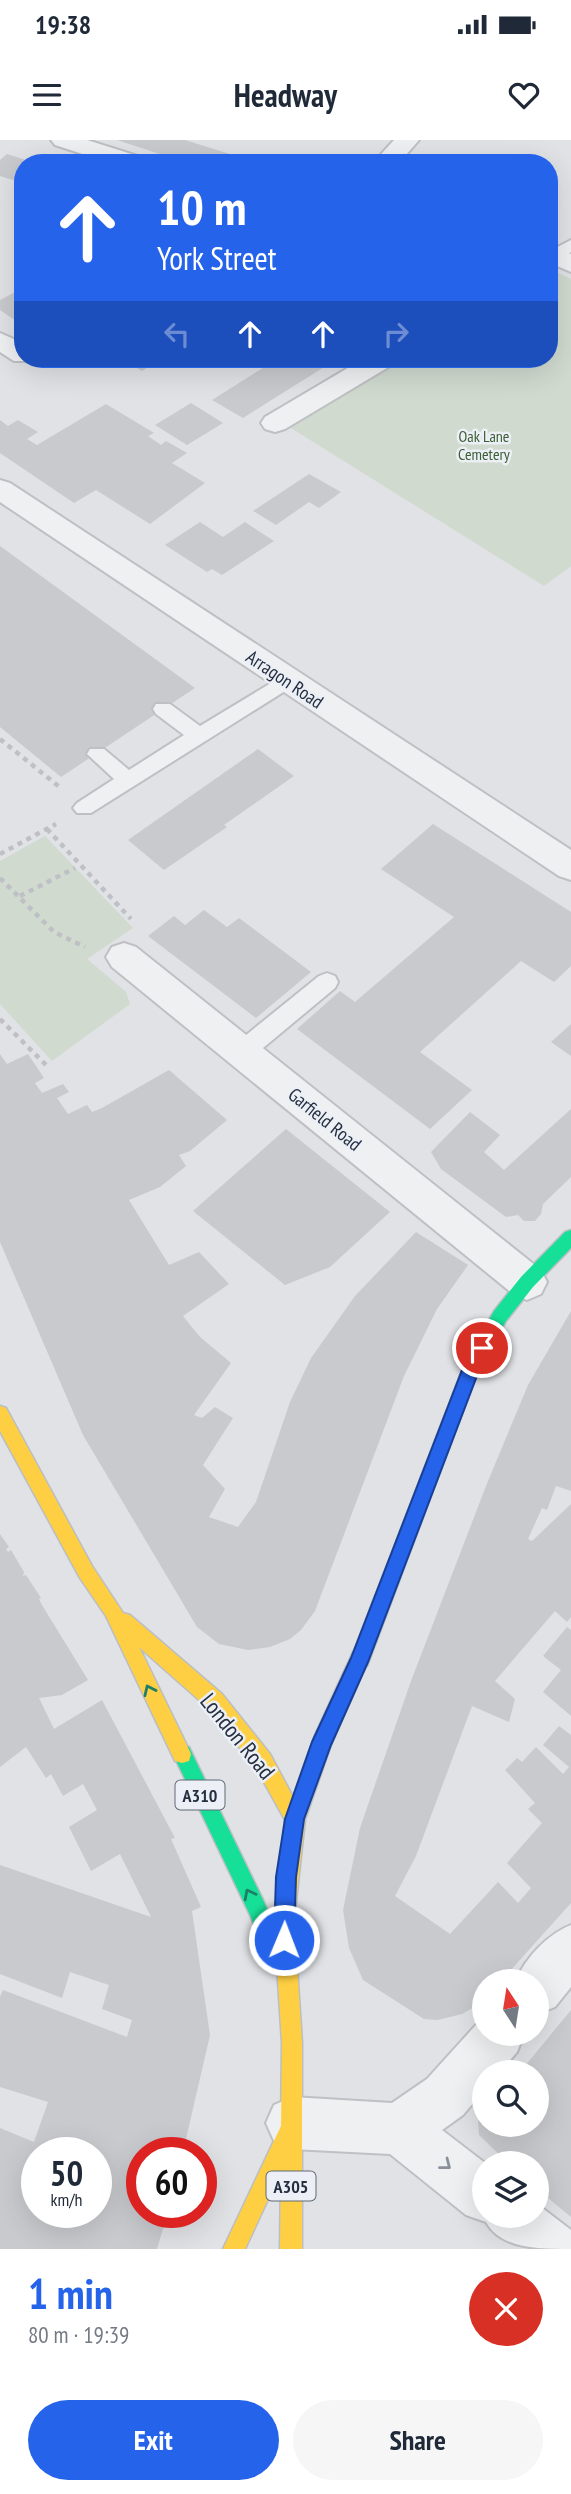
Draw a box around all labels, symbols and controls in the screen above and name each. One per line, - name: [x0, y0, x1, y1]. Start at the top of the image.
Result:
- text: 19:38: [35, 8, 91, 41]
- text: Headway: [234, 74, 337, 116]
- icon: menu: [28, 76, 66, 114]
- icon: heart: [505, 76, 543, 114]
- text: 10 m: [157, 175, 246, 239]
- icon: ahead: [42, 182, 133, 273]
- text: York Street: [157, 237, 277, 279]
- icon: left: [158, 315, 196, 353]
- icon: ahead: [231, 315, 269, 353]
- icon: ahead: [304, 315, 342, 353]
- icon: right: [377, 315, 415, 353]
- park label: Oak Lane Cemetery: [458, 426, 510, 464]
- street label: Arragon Road: [242, 644, 328, 714]
- street label: Garfield Road: [283, 1082, 367, 1156]
- pin: [452, 1318, 512, 1378]
- icon: arrive: [463, 1329, 501, 1367]
- one-way arrow: [144, 1685, 158, 1697]
- street label: London Road: [194, 1687, 282, 1785]
- road number: A310: [176, 1780, 224, 1810]
- one-way arrow: [244, 1889, 258, 1901]
- position arrow: [247, 1903, 321, 1977]
- north arrow: [472, 1969, 550, 2046]
- map controls: [472, 1969, 549, 2228]
- button: search: [472, 2060, 549, 2137]
- speed limit sign: 60: [126, 2137, 217, 2228]
- text: 50: [50, 2150, 83, 2196]
- button: layers: [472, 2151, 549, 2228]
- one-way arrow: [438, 2157, 450, 2170]
- road number: A305: [266, 2172, 316, 2200]
- text: km/h: [51, 2188, 82, 2211]
- text: 1 min: [28, 2266, 113, 2321]
- button: close: [469, 2272, 543, 2346]
- text: 80 m · 19:39: [28, 2320, 129, 2349]
- button: Exit: [28, 2400, 279, 2480]
- button: Share: [293, 2400, 543, 2480]

